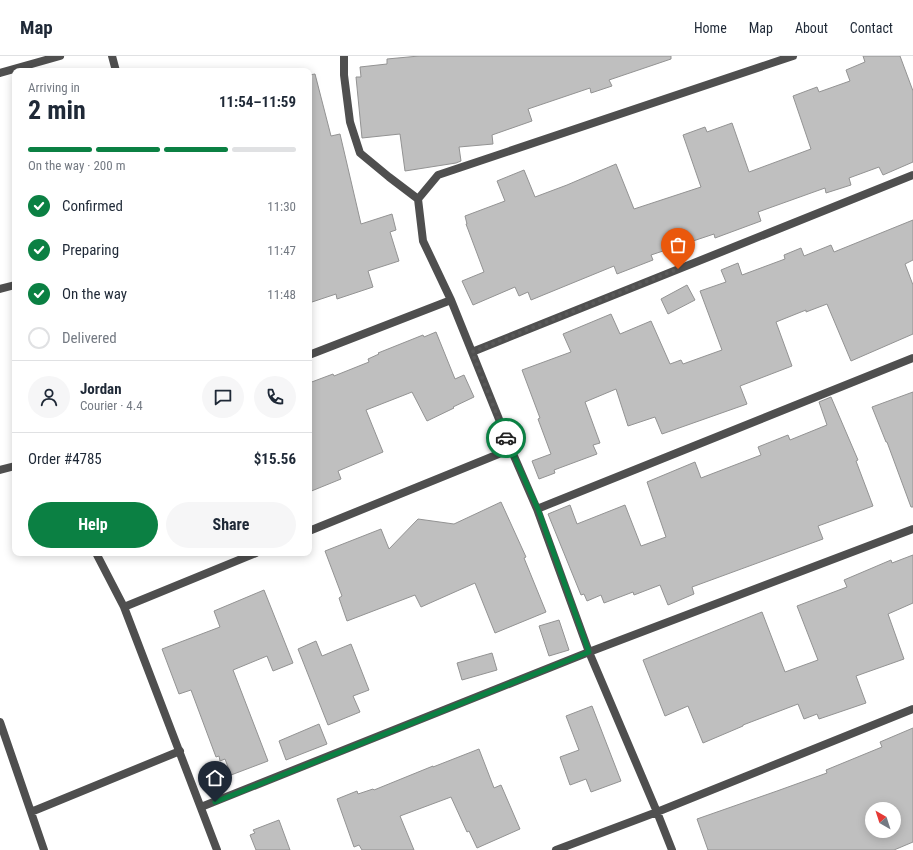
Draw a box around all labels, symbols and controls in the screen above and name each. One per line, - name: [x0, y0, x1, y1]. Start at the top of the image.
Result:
- text: Map: [20, 16, 53, 39]
- text: Home: [694, 20, 727, 36]
- text: Map: [749, 20, 773, 36]
- text: About: [795, 20, 828, 36]
- text: Contact: [850, 20, 893, 36]
- text: Arriving in: [28, 80, 80, 95]
- text: 11:54–11:59: [219, 93, 296, 111]
- text: 2 min: [28, 95, 86, 125]
- text: On the way · 200 m: [28, 158, 125, 173]
- icon: check: [28, 195, 50, 217]
- text: Confirmed: [62, 197, 123, 215]
- text: 11:30: [267, 199, 296, 214]
- pin: [661, 228, 695, 269]
- icon: bag: [667, 234, 689, 256]
- icon: check: [28, 239, 50, 261]
- text: Preparing: [62, 241, 119, 259]
- text: 11:47: [267, 243, 296, 258]
- icon: check: [28, 283, 50, 305]
- text: On the way: [62, 285, 127, 303]
- text: 11:48: [267, 287, 296, 302]
- text: Delivered: [62, 329, 117, 347]
- button: person: [28, 376, 70, 418]
- button: chat: [202, 376, 244, 418]
- button: phone: [254, 376, 296, 418]
- text: Jordan: [80, 380, 122, 398]
- text: Courier · 4.4: [80, 398, 143, 413]
- courier: [486, 418, 526, 458]
- icon: car: [495, 427, 517, 449]
- text: Order #4785: [28, 450, 102, 468]
- text: $15.56: [254, 450, 296, 468]
- button: Help: [28, 502, 158, 548]
- button: Share: [166, 502, 296, 548]
- pin: [198, 761, 232, 802]
- icon: home: [204, 767, 226, 789]
- north arrow: [865, 802, 901, 838]
- map controls: [865, 802, 901, 838]

